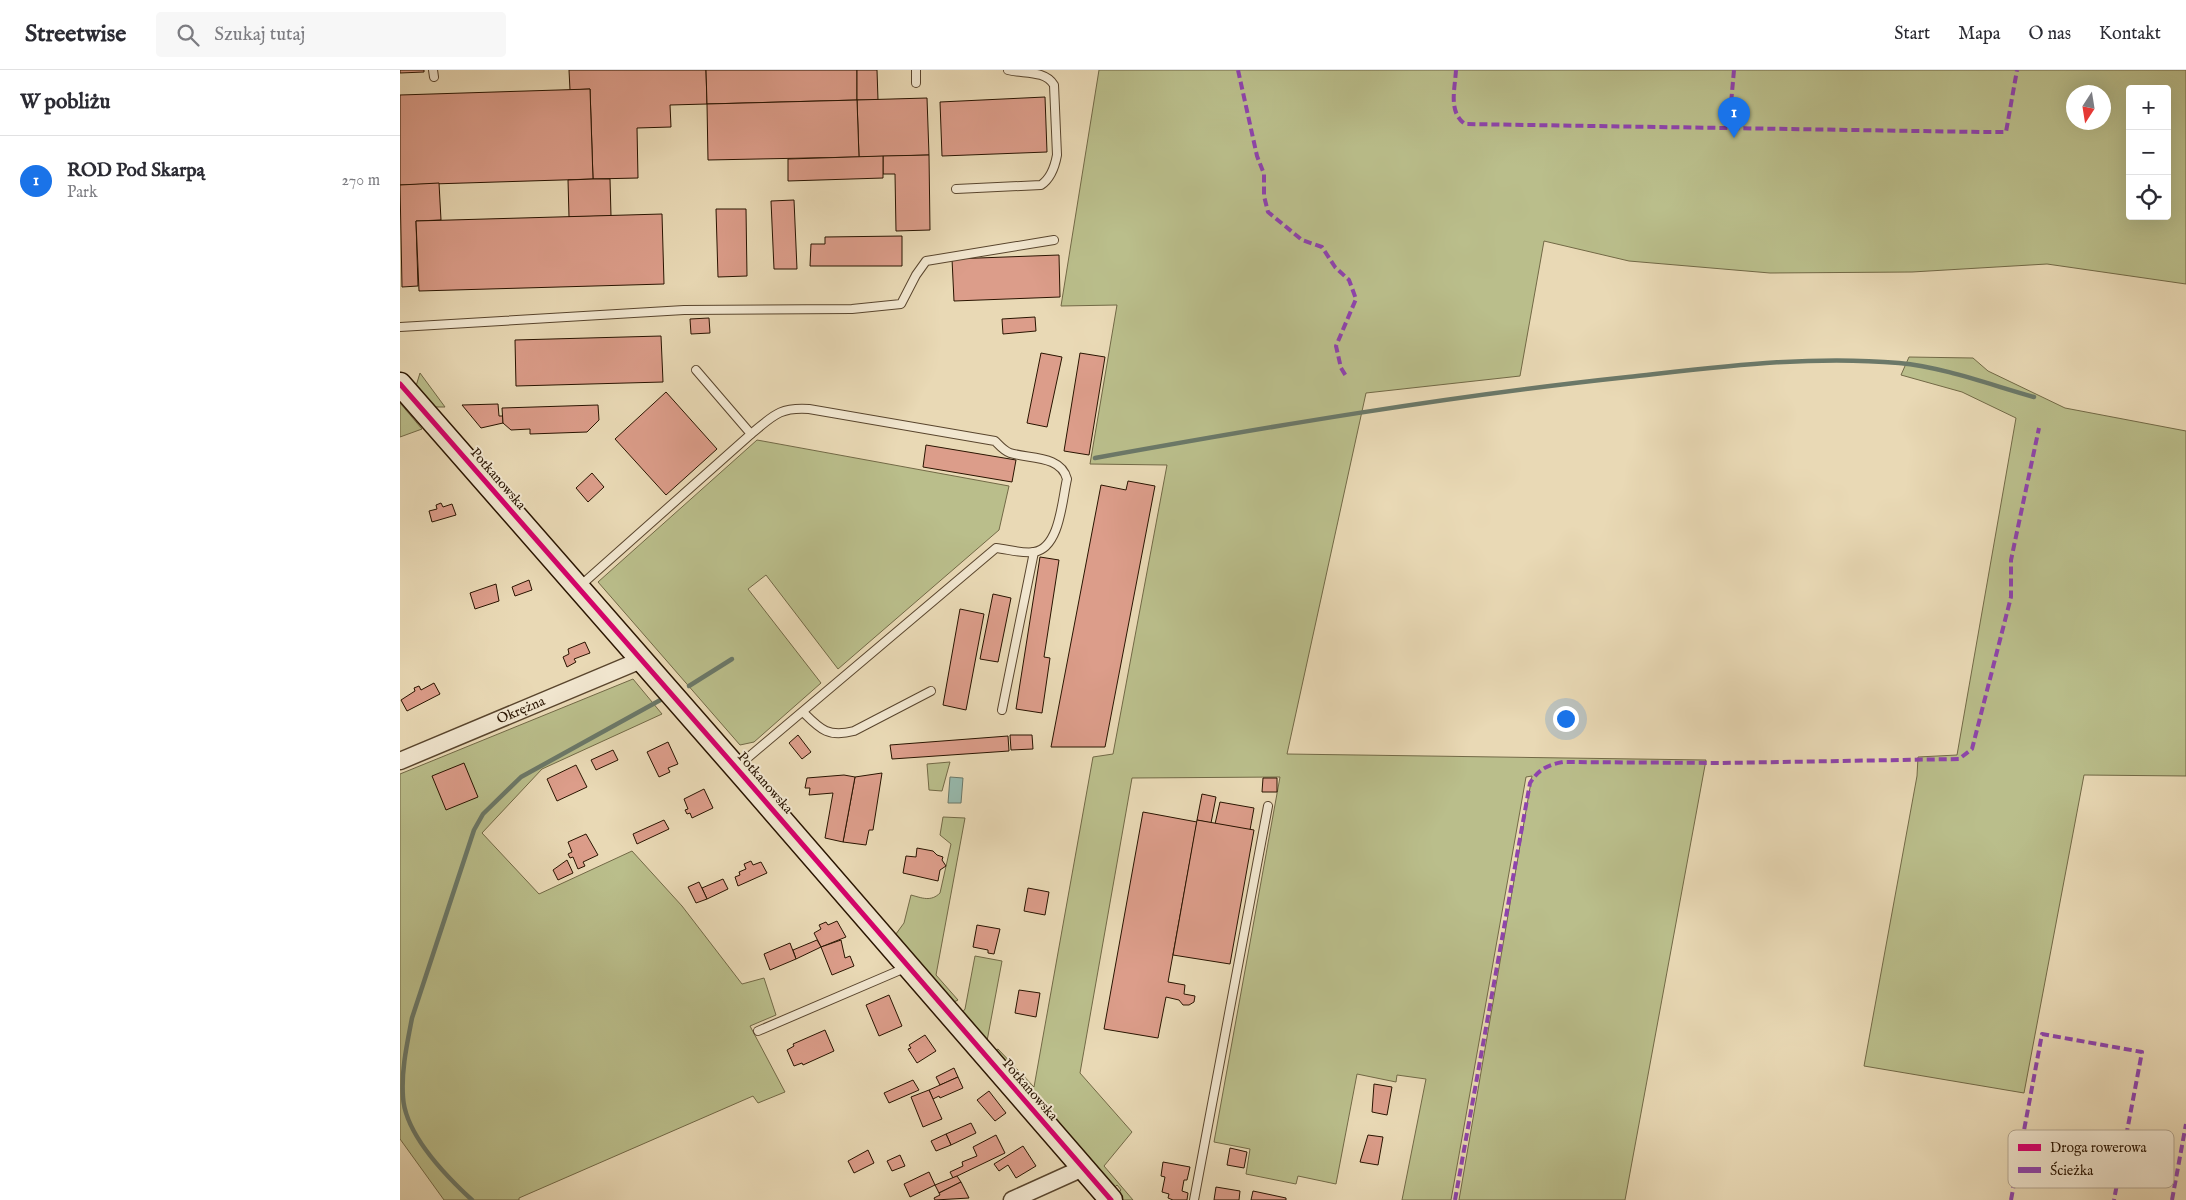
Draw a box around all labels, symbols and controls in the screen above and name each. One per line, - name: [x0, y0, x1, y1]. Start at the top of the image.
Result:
- search box: [156, 12, 506, 57]
- text: Streetwise: [25, 19, 126, 50]
- icon: search: [174, 21, 202, 49]
- text: Szukaj tutaj: [214, 23, 305, 47]
- text: Start: [1894, 23, 1930, 46]
- text: Mapa: [1958, 23, 2001, 46]
- text: O nas: [2029, 23, 2071, 46]
- text: Kontakt: [2099, 23, 2161, 46]
- north arrow: [2066, 85, 2111, 130]
- map controls: [2126, 85, 2171, 220]
- button: +: [2126, 85, 2171, 130]
- text: W pobliżu: [20, 89, 110, 116]
- pin: 1: [1718, 97, 1750, 138]
- button: −: [2126, 130, 2171, 175]
- text: ROD Pod Skarpą: [67, 159, 205, 183]
- text: 1: [33, 171, 39, 191]
- text: 270 m: [341, 171, 380, 191]
- button: locate: [2126, 175, 2171, 220]
- text: Park: [67, 183, 97, 203]
- street label: Potkanowska: [466, 444, 530, 514]
- street label: Okrężna: [494, 692, 549, 728]
- your location: [1553, 706, 1579, 732]
- street label: Potkanowska: [733, 748, 797, 818]
- street label: Potkanowska: [998, 1055, 1062, 1125]
- legend: [2008, 1130, 2174, 1188]
- text: Droga rowerowa: [2050, 1139, 2147, 1157]
- text: Ścieżka: [2050, 1161, 2094, 1180]

